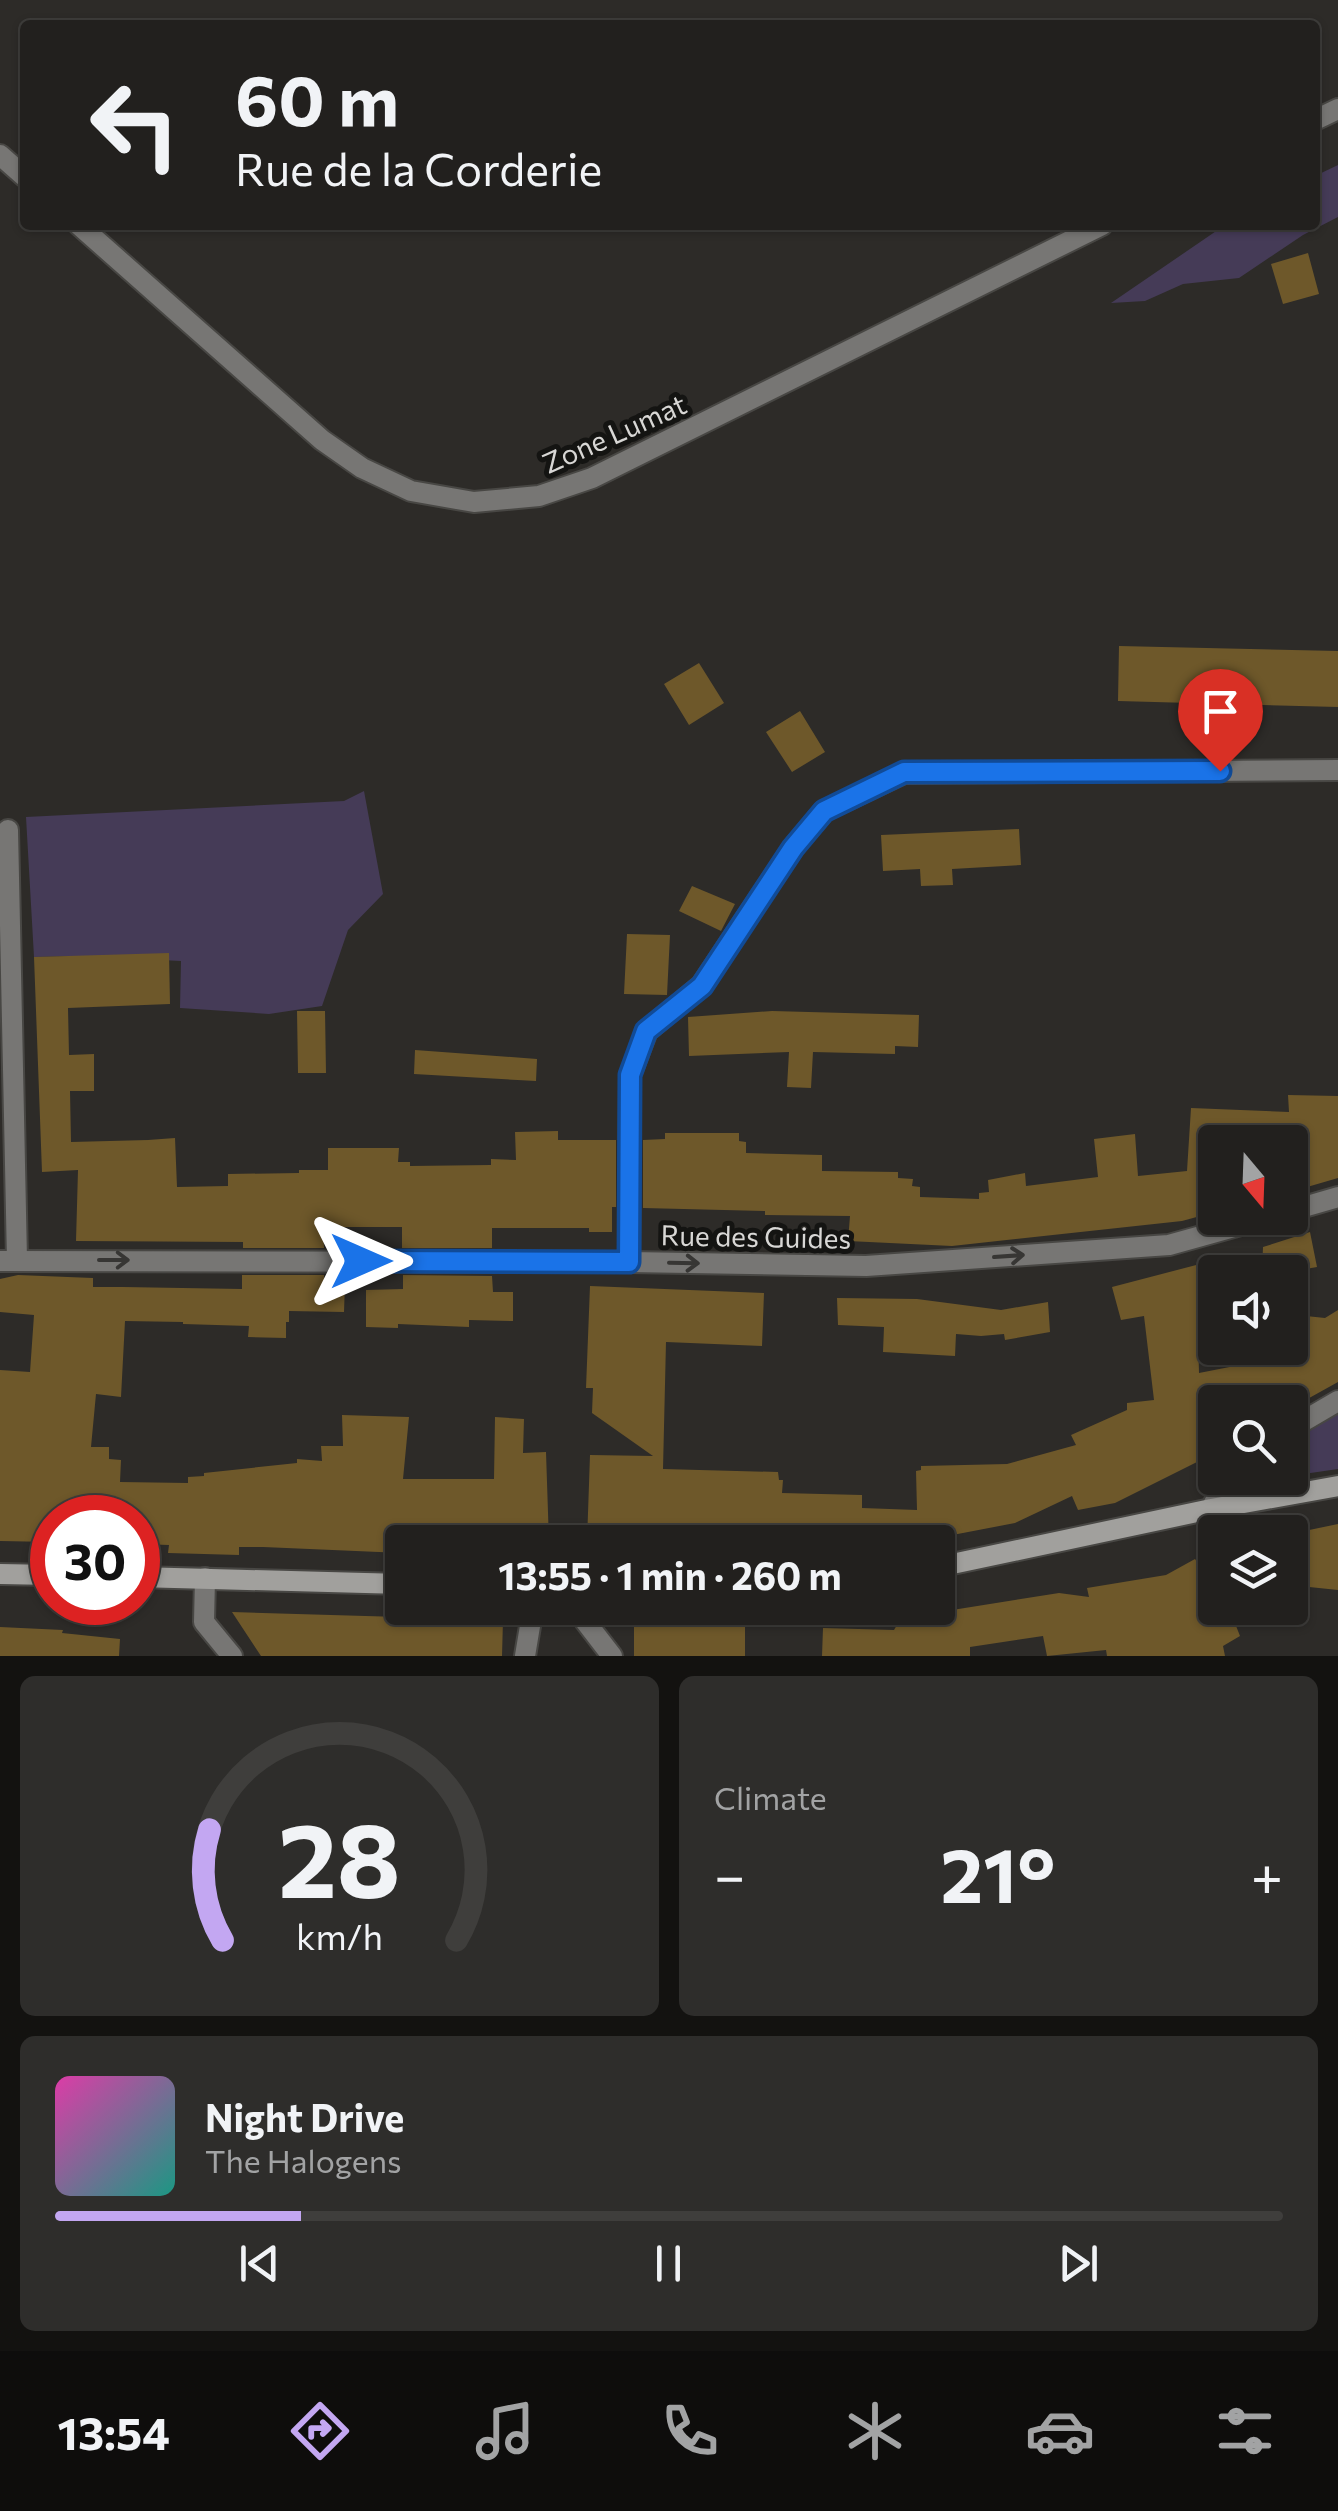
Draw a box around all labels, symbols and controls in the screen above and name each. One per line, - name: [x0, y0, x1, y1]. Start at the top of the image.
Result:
- text: 60 m: [235, 55, 399, 140]
- icon: left: [70, 60, 200, 190]
- text: Rue de la Corderie: [235, 140, 602, 195]
- street label: Zone Lumat: [537, 386, 691, 480]
- pin: [1178, 669, 1263, 772]
- icon: arrive: [1193, 684, 1248, 739]
- north arrow: [1198, 1125, 1308, 1235]
- map controls: [1198, 1125, 1308, 1625]
- position arrow: [309, 1209, 413, 1313]
- street label: Rue des Guides: [660, 1217, 852, 1255]
- one-way arrow: [992, 1246, 1024, 1265]
- one-way arrow: [98, 1250, 130, 1270]
- one-way arrow: [668, 1253, 700, 1272]
- button: sound: [1198, 1255, 1308, 1365]
- button: search: [1198, 1385, 1308, 1495]
- speed limit sign: 30: [30, 1495, 160, 1625]
- button: layers: [1198, 1515, 1308, 1625]
- text: 13:55 · 1 min · 260 m: [498, 1551, 842, 1598]
- text: Climate: [714, 1777, 827, 1817]
- text: 28: [278, 1792, 401, 1919]
- text: 21°: [941, 1827, 1055, 1918]
- text: −: [714, 1840, 745, 1907]
- text: +: [1251, 1840, 1283, 1907]
- text: km/h: [296, 1914, 383, 1957]
- text: Night Drive: [205, 2093, 404, 2140]
- text: The Halogens: [205, 2140, 402, 2180]
- icon: previous: [232, 2236, 287, 2291]
- icon: pause: [641, 2236, 696, 2291]
- icon: next: [1051, 2236, 1106, 2291]
- icon: directions: [285, 2396, 355, 2466]
- icon: music: [470, 2396, 540, 2466]
- icon: phone: [655, 2396, 725, 2466]
- icon: climate: [840, 2396, 910, 2466]
- icon: car: [1025, 2396, 1095, 2466]
- icon: filters: [1210, 2396, 1280, 2466]
- text: 13:54: [58, 2404, 170, 2459]

